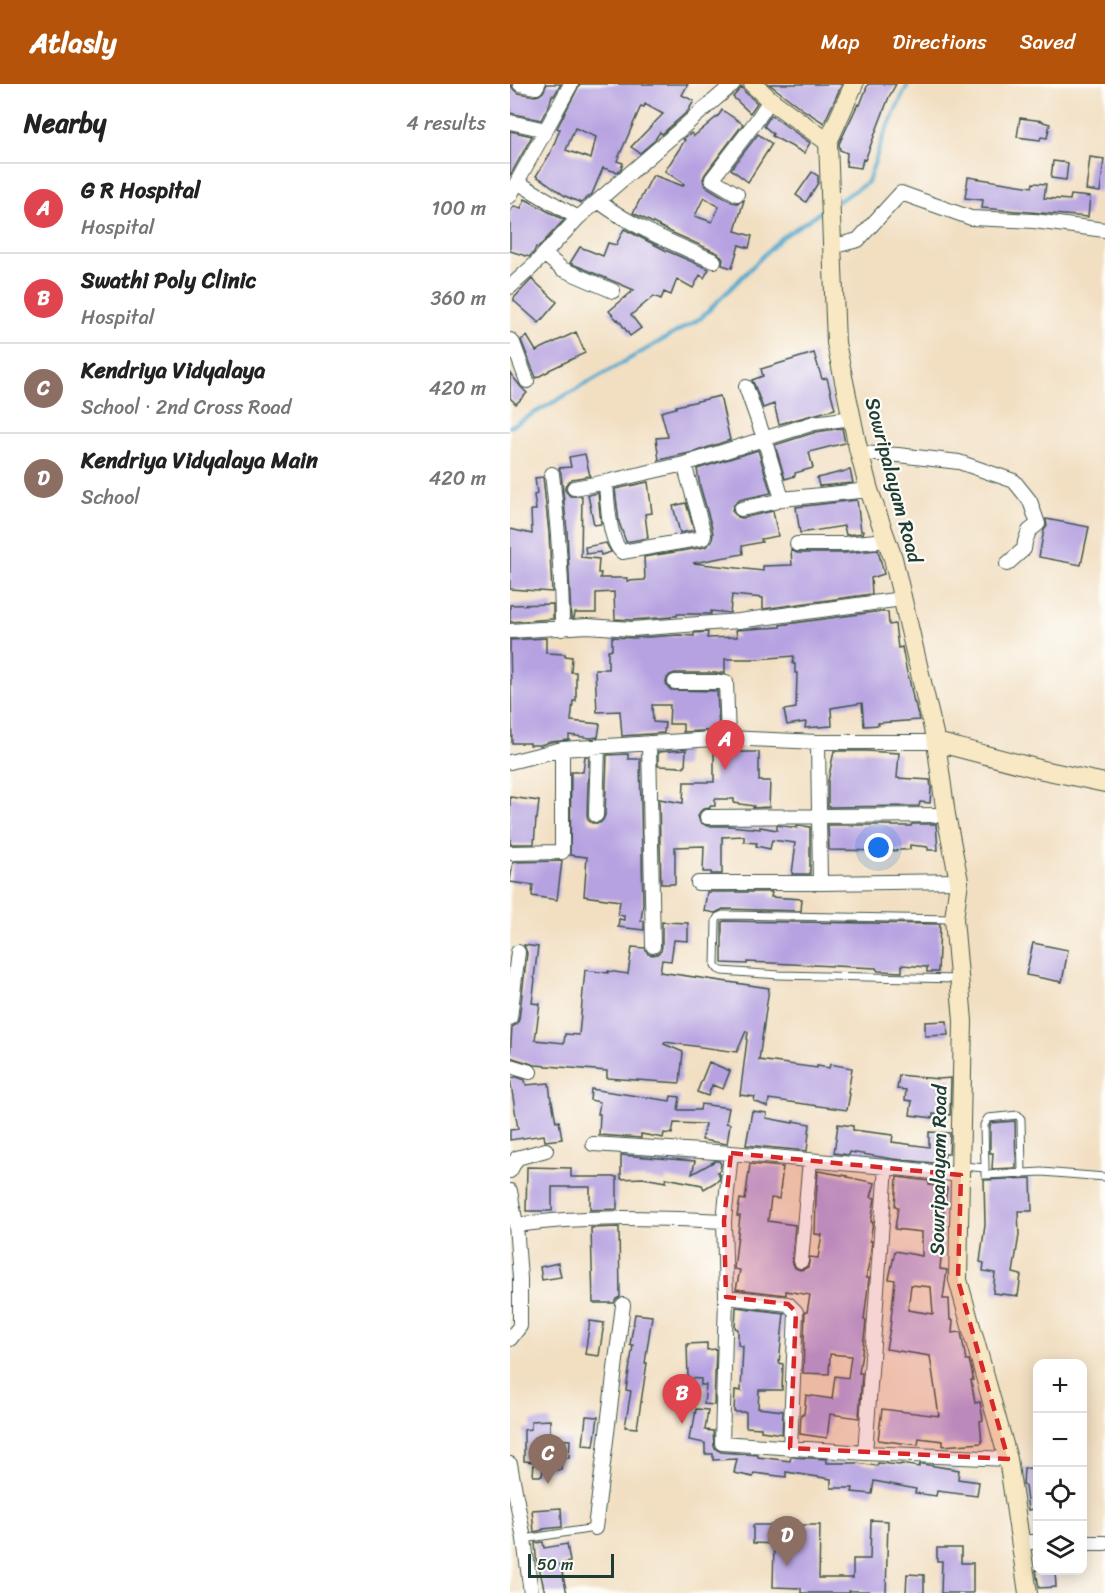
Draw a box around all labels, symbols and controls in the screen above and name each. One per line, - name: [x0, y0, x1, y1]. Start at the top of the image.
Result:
- text: Atlasly: [30, 18, 117, 67]
- text: Map: [821, 23, 859, 61]
- text: Directions: [892, 23, 987, 61]
- text: Saved: [1020, 23, 1075, 61]
- text: Nearby: [24, 100, 106, 146]
- text: 4 results: [406, 106, 486, 141]
- text: G R Hospital: [81, 171, 200, 210]
- text: A: [37, 191, 50, 226]
- text: 100 m: [432, 191, 486, 226]
- text: Hospital: [81, 210, 154, 245]
- text: Swathi Poly Clinic: [81, 261, 257, 300]
- text: B: [37, 281, 50, 316]
- text: 360 m: [430, 281, 486, 316]
- text: Hospital: [81, 300, 154, 335]
- text: Kendriya Vidyalaya: [81, 351, 265, 390]
- text: C: [37, 371, 50, 406]
- text: 420 m: [429, 371, 486, 406]
- text: School · 2nd Cross Road: [81, 390, 291, 425]
- street label: Sowripalayam Road: [855, 393, 933, 568]
- text: Kendriya Vidyalaya Main: [81, 441, 318, 480]
- text: D: [38, 461, 49, 496]
- text: 420 m: [429, 461, 486, 496]
- text: School: [81, 480, 140, 515]
- pin: A: [706, 720, 744, 770]
- your location: [864, 833, 893, 862]
- street label: Sowripalayam Road: [920, 1083, 958, 1255]
- map controls: [1033, 1359, 1087, 1575]
- button: +: [1033, 1359, 1087, 1413]
- pin: B: [662, 1374, 702, 1424]
- button: −: [1033, 1413, 1087, 1467]
- pin: C: [528, 1434, 567, 1484]
- button: locate: [1033, 1467, 1087, 1521]
- pin: D: [768, 1516, 806, 1566]
- button: layers: [1033, 1521, 1087, 1575]
- text: 50 m: [537, 1550, 573, 1579]
- scale bar: [528, 1551, 614, 1578]

